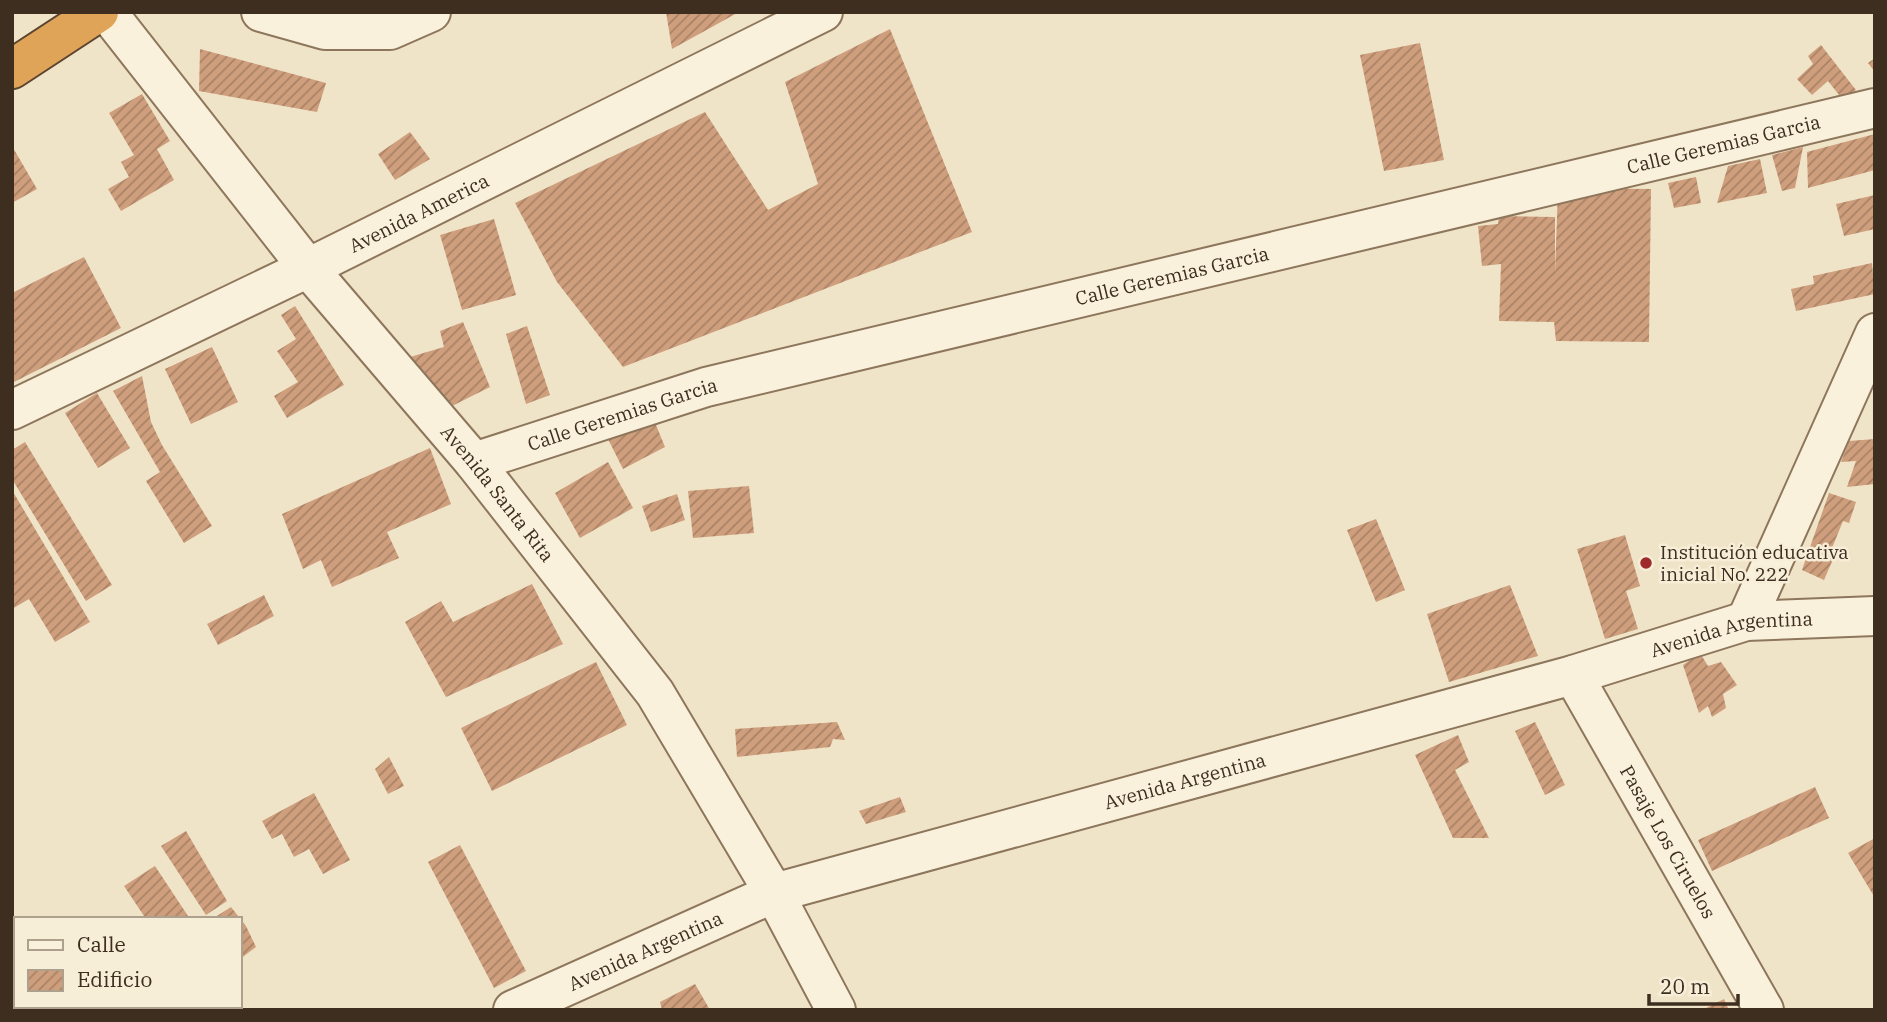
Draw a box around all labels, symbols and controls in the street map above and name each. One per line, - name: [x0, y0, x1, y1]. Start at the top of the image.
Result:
- street label: Calle Geremias Garcia: [1624, 109, 1823, 179]
- street label: Avenida America: [345, 168, 493, 258]
- street label: Calle Geremias Garcia: [1073, 241, 1271, 310]
- street label: Calle Geremias Garcia: [524, 373, 720, 456]
- street label: Avenida Santa Rita: [436, 420, 560, 567]
- place label: Institución educativa inicial No. 222: [1660, 540, 1849, 586]
- marker: Institución educativa inicial No. 222: [1638, 555, 1654, 571]
- street label: Avenida Argentina: [1647, 606, 1813, 662]
- street label: Avenida Argentina: [1101, 747, 1268, 814]
- street label: Pasaje Los Ciruelos: [1615, 761, 1721, 923]
- street label: Avenida Argentina: [564, 906, 726, 996]
- legend: [14, 917, 242, 1008]
- text: Calle: [77, 930, 126, 958]
- scale bar: [1649, 962, 1738, 1006]
- text: Edificio: [77, 965, 152, 993]
- text: 20 m: [1660, 972, 1710, 1000]

